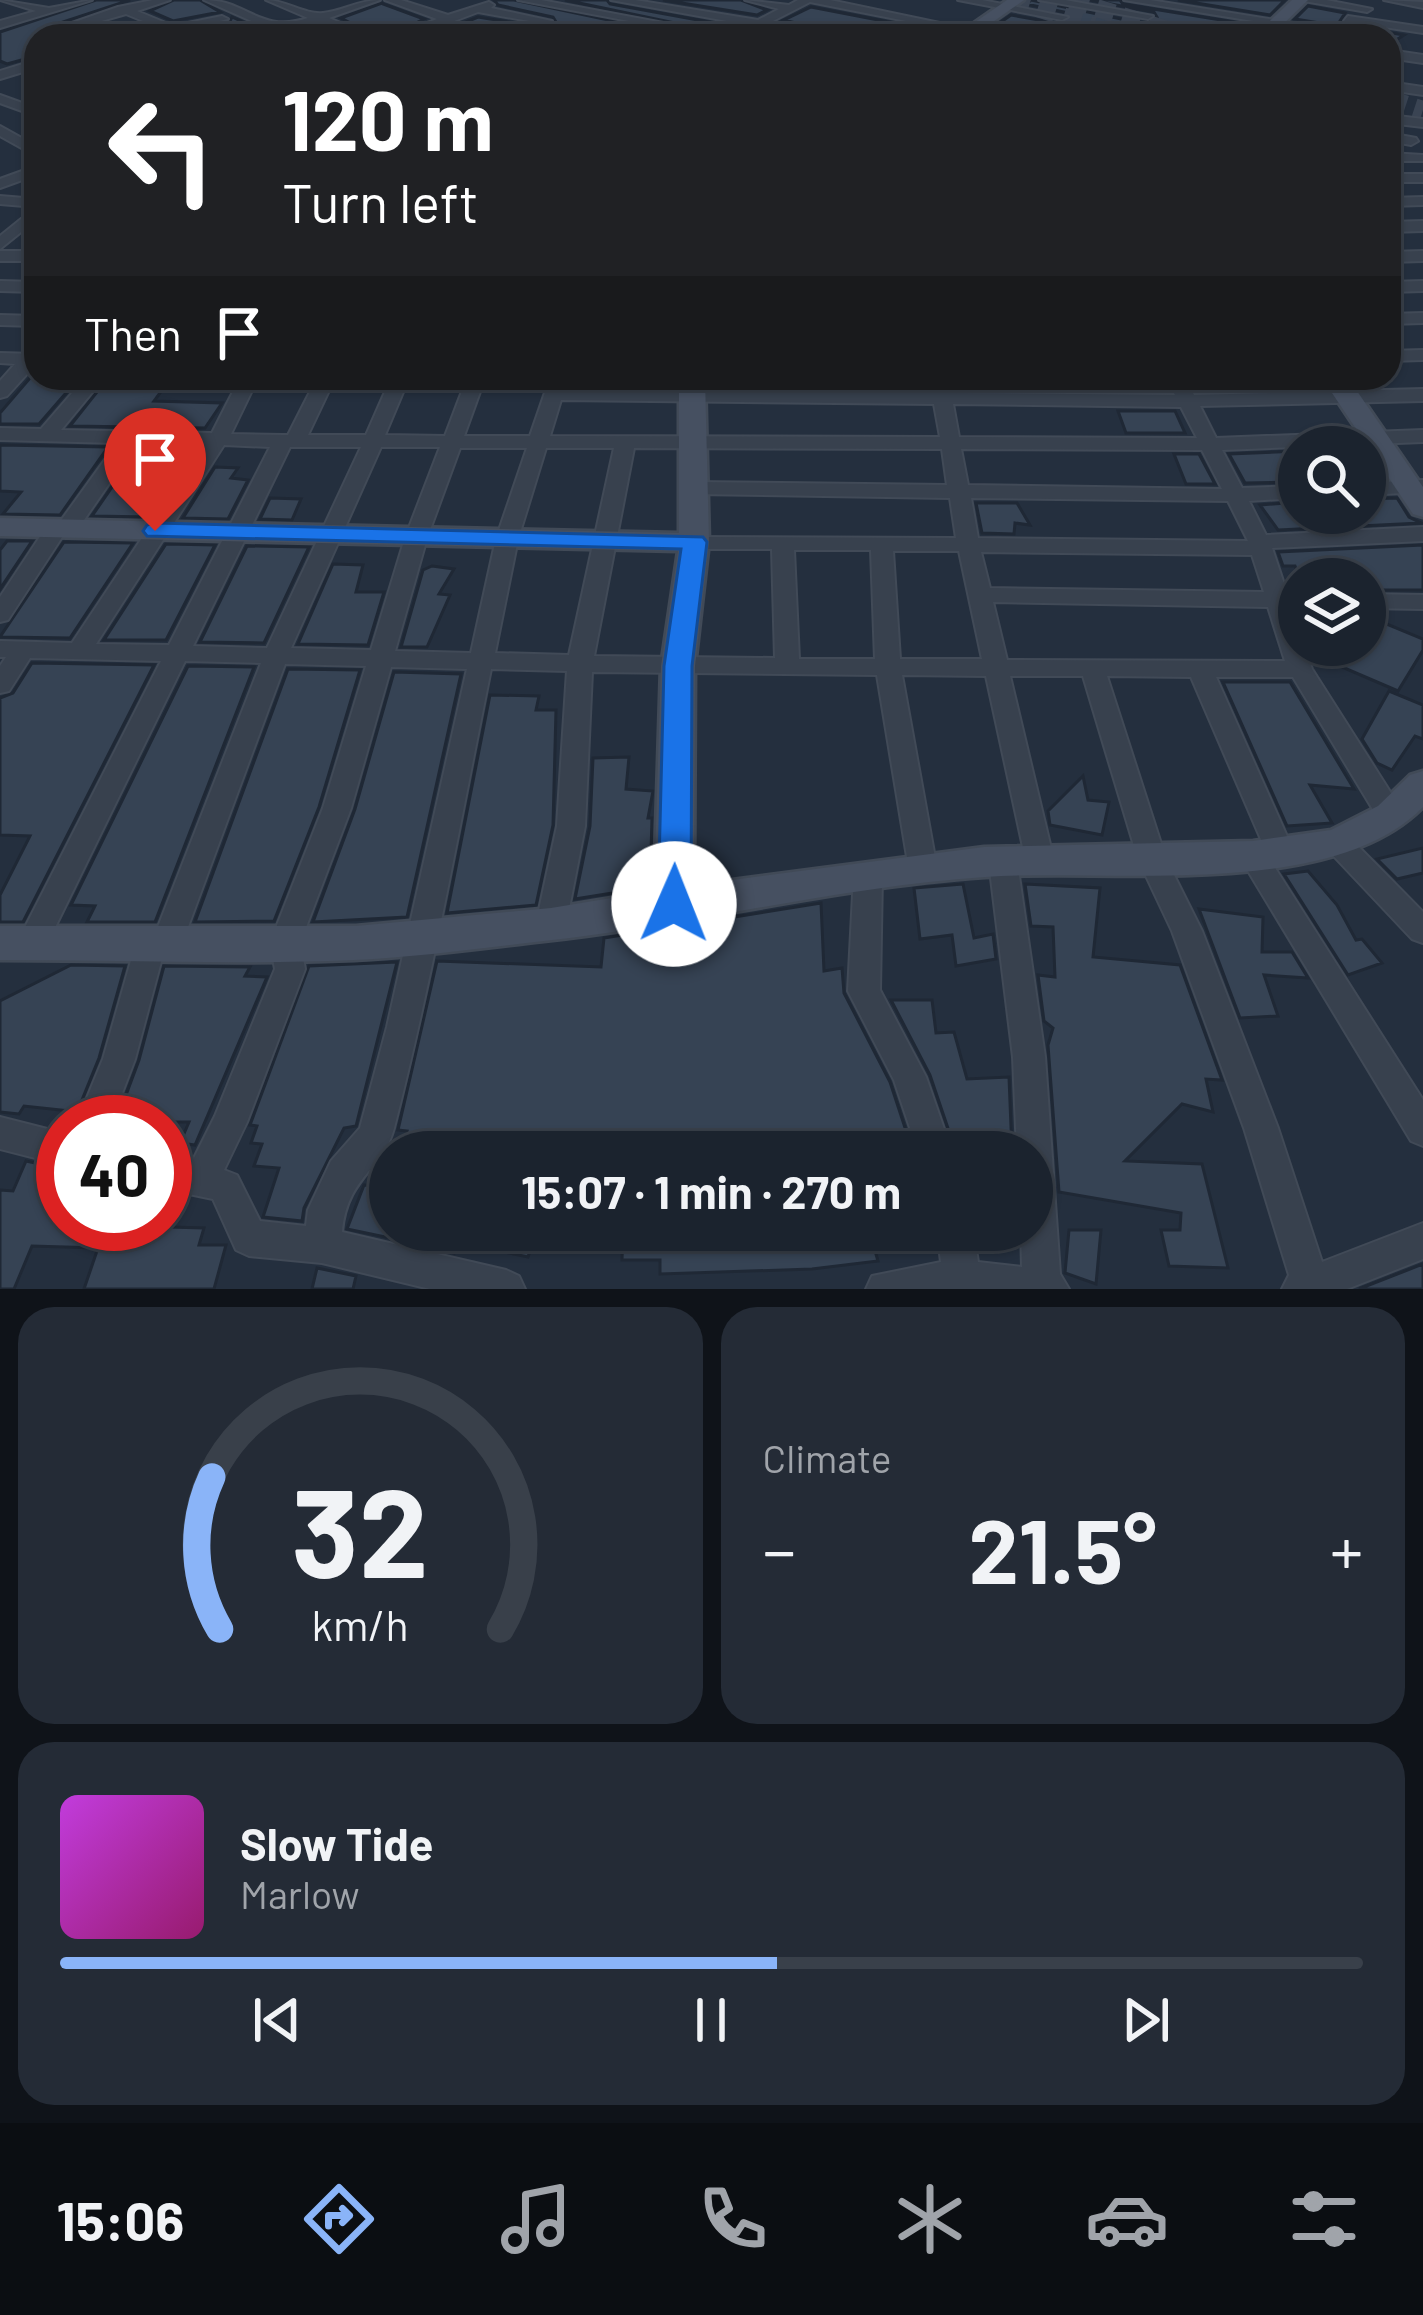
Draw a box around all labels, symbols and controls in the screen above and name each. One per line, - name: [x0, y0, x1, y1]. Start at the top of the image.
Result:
- text: 120 m: [282, 67, 494, 168]
- icon: left: [84, 72, 240, 228]
- text: Turn left: [282, 169, 479, 234]
- icon: arrive: [206, 300, 272, 366]
- text: Then: [84, 306, 182, 360]
- pin: [104, 408, 206, 531]
- icon: arrive: [122, 426, 188, 492]
- map controls: [1278, 426, 1386, 666]
- button: search: [1278, 426, 1386, 534]
- button: layers: [1278, 558, 1386, 666]
- position arrow: [611, 841, 737, 967]
- speed limit sign: 40: [36, 1095, 192, 1251]
- text: 15:07 · 1 min · 270 m: [521, 1164, 901, 1218]
- text: Climate: [763, 1434, 892, 1481]
- text: 32: [292, 1453, 429, 1603]
- text: 21.5°: [969, 1494, 1157, 1602]
- text: −: [763, 1509, 796, 1588]
- text: +: [1330, 1509, 1363, 1588]
- text: km/h: [312, 1597, 409, 1649]
- text: Slow Tide: [240, 1816, 433, 1870]
- text: Marlow: [240, 1870, 360, 1917]
- icon: previous: [244, 1987, 310, 2053]
- icon: pause: [678, 1987, 744, 2053]
- icon: next: [1113, 1987, 1179, 2053]
- icon: directions: [297, 2177, 381, 2261]
- icon: music: [494, 2177, 578, 2261]
- icon: phone: [691, 2177, 775, 2261]
- icon: climate: [888, 2177, 972, 2261]
- icon: car: [1085, 2177, 1169, 2261]
- icon: filters: [1282, 2177, 1366, 2261]
- text: 15:06: [57, 2187, 184, 2252]

